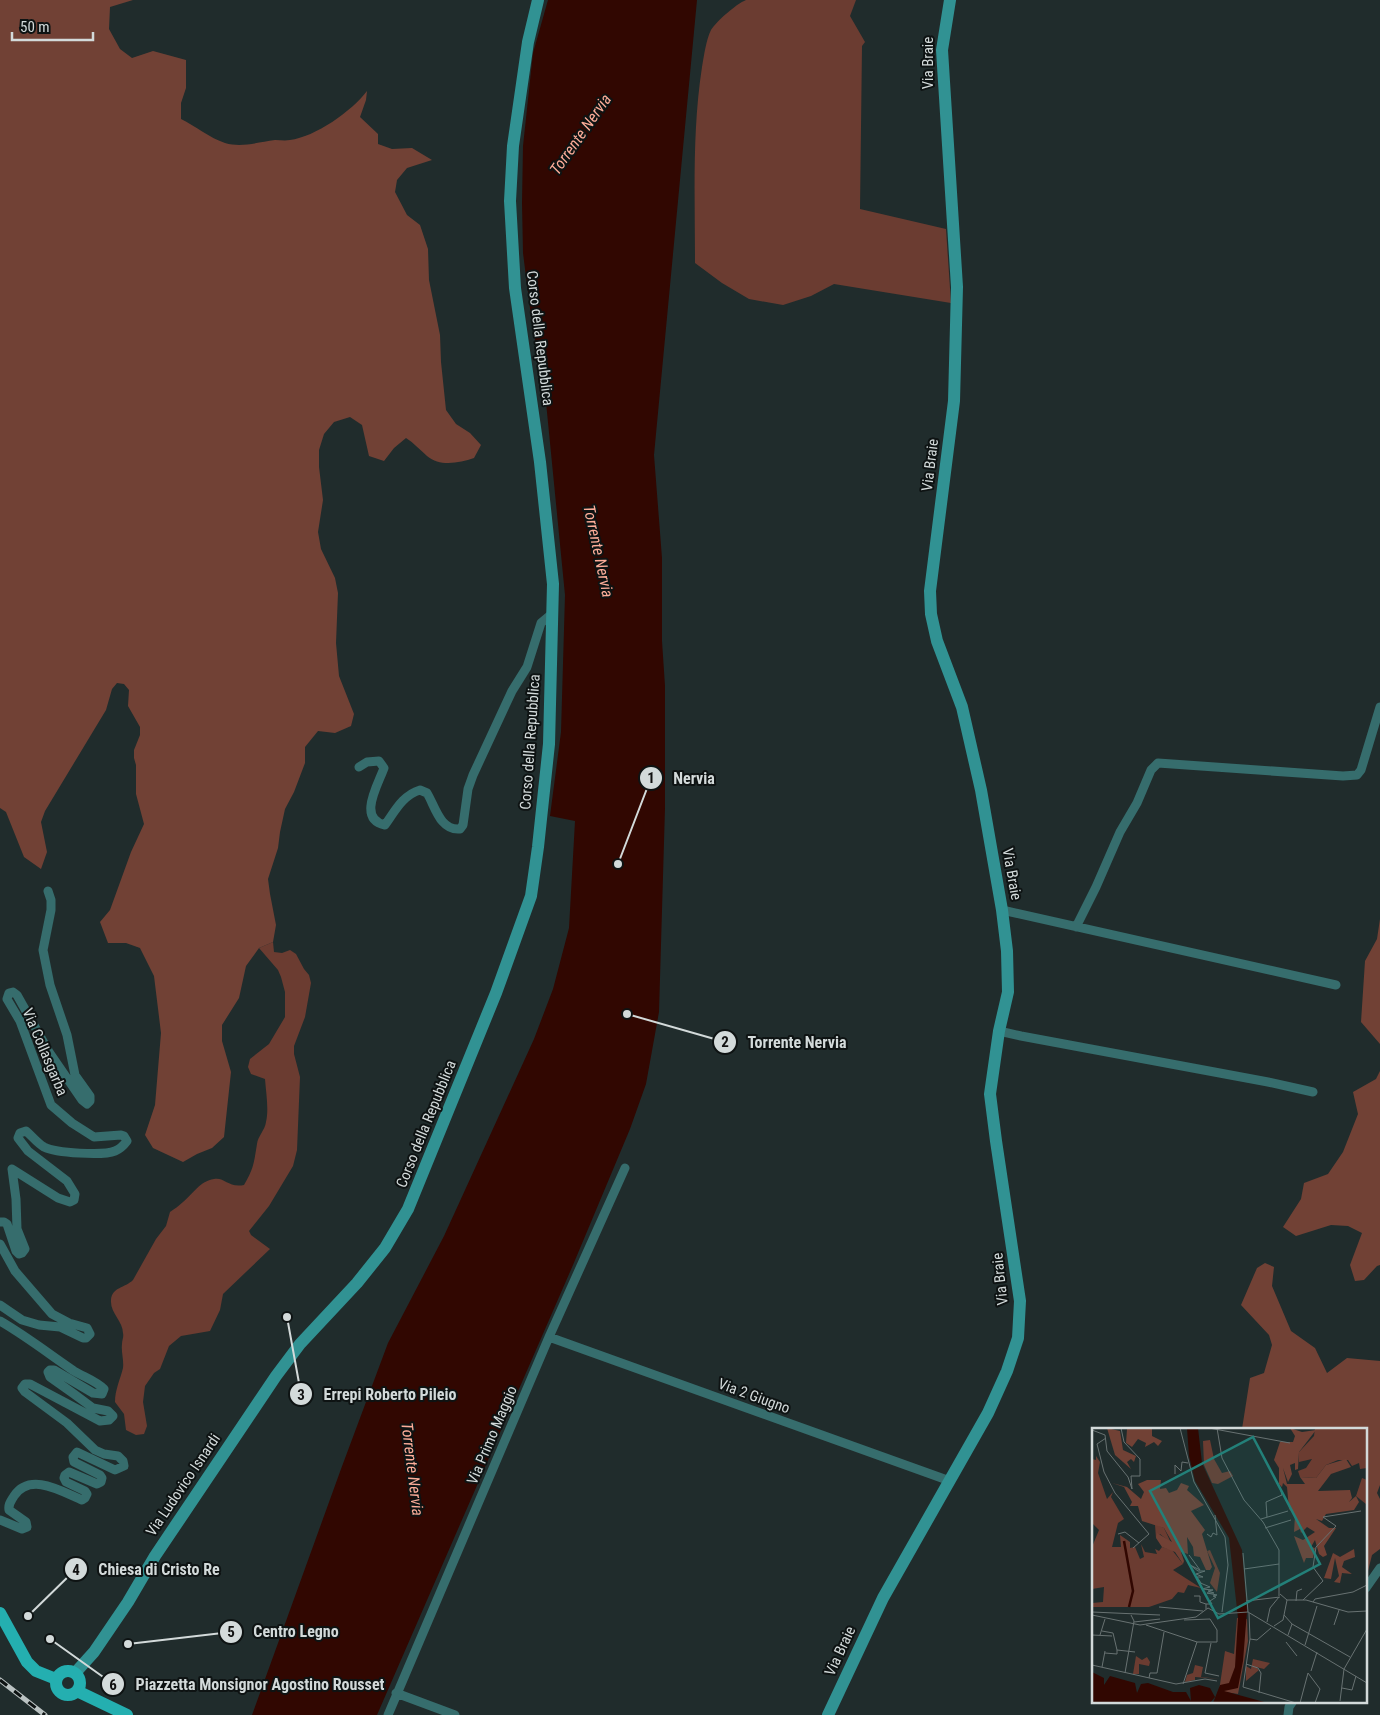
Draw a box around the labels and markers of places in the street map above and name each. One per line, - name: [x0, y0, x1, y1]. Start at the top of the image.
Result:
- callout: Nervia: [638, 763, 725, 794]
- callout: Torrente Nervia: [712, 1027, 856, 1058]
- callout: Errepi Roberto Pileio: [289, 1379, 467, 1410]
- callout: Chiesa di Cristo Re: [63, 1554, 230, 1585]
- callout: Centro Legno: [218, 1616, 349, 1647]
- callout: Piazzetta Monsignor Agostino Rousset: [101, 1669, 395, 1700]

